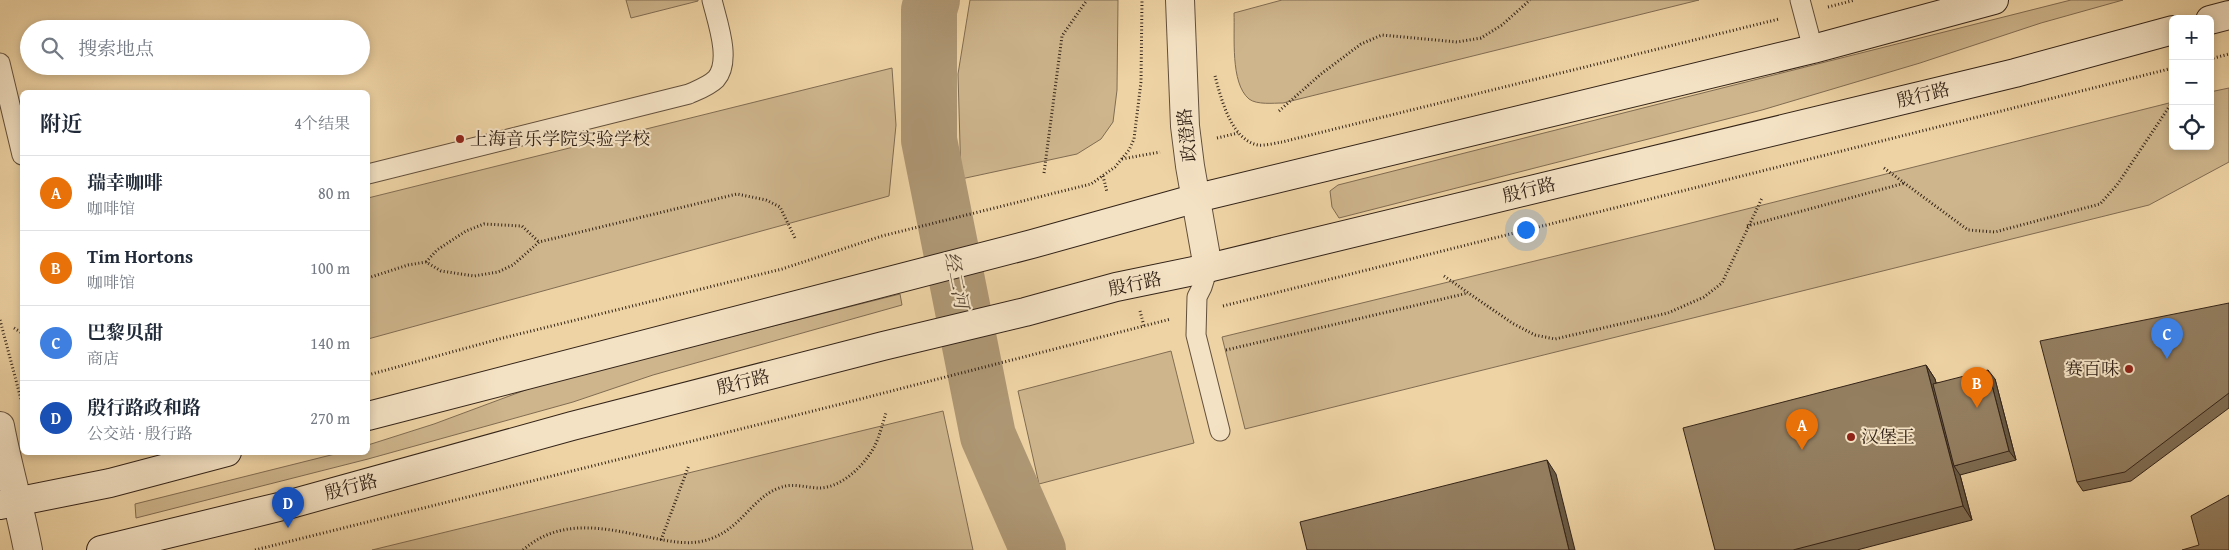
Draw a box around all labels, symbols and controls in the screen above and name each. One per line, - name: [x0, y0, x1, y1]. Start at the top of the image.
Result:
- map controls: [2169, 15, 2214, 150]
- button: +: [2169, 15, 2214, 60]
- search box: [20, 20, 370, 75]
- icon: search: [38, 34, 66, 62]
- text: 搜索地点: [78, 34, 154, 62]
- button: −: [2169, 60, 2214, 105]
- street label: 殷行路: [1893, 75, 1952, 114]
- button: locate: [2169, 105, 2214, 150]
- street label: 政澄路: [1170, 107, 1203, 163]
- text: 附近: [40, 108, 82, 139]
- text: 4个结果: [294, 111, 350, 135]
- place label: 上海音乐学院实验学校: [470, 125, 650, 152]
- marker: 上海音乐学院实验学校: [454, 133, 466, 145]
- text: 瑞幸咖啡: [87, 168, 163, 196]
- street label: 殷行路: [1499, 170, 1558, 209]
- text: A: [51, 181, 61, 205]
- text: 80 m: [318, 181, 350, 205]
- text: 咖啡馆: [87, 196, 135, 220]
- your location: [1513, 217, 1539, 243]
- text: Tim Hortons: [87, 242, 193, 270]
- water label: 经二河: [938, 249, 977, 314]
- text: B: [51, 256, 61, 280]
- text: 100 m: [310, 256, 350, 280]
- street label: 殷行路: [1106, 265, 1164, 302]
- text: 咖啡馆: [87, 270, 135, 294]
- text: 巴黎贝甜: [87, 318, 163, 346]
- pin: C: [2151, 318, 2183, 359]
- text: C: [51, 331, 61, 355]
- text: 140 m: [310, 331, 350, 355]
- text: 商店: [87, 346, 119, 370]
- place label: 赛百味: [2065, 355, 2119, 382]
- street label: 殷行路: [713, 362, 772, 401]
- marker: 赛百味: [2123, 363, 2135, 375]
- pin: B: [1961, 367, 1993, 408]
- text: 殷行路政和路: [87, 393, 201, 421]
- text: D: [51, 406, 61, 430]
- text: 270 m: [310, 406, 350, 430]
- pin: A: [1786, 409, 1818, 450]
- text: 公交站 · 殷行路: [87, 421, 193, 445]
- place label: 汉堡王: [1861, 423, 1915, 450]
- marker: 汉堡王: [1845, 431, 1857, 443]
- street label: 殷行路: [321, 466, 380, 507]
- pin: D: [272, 487, 304, 528]

